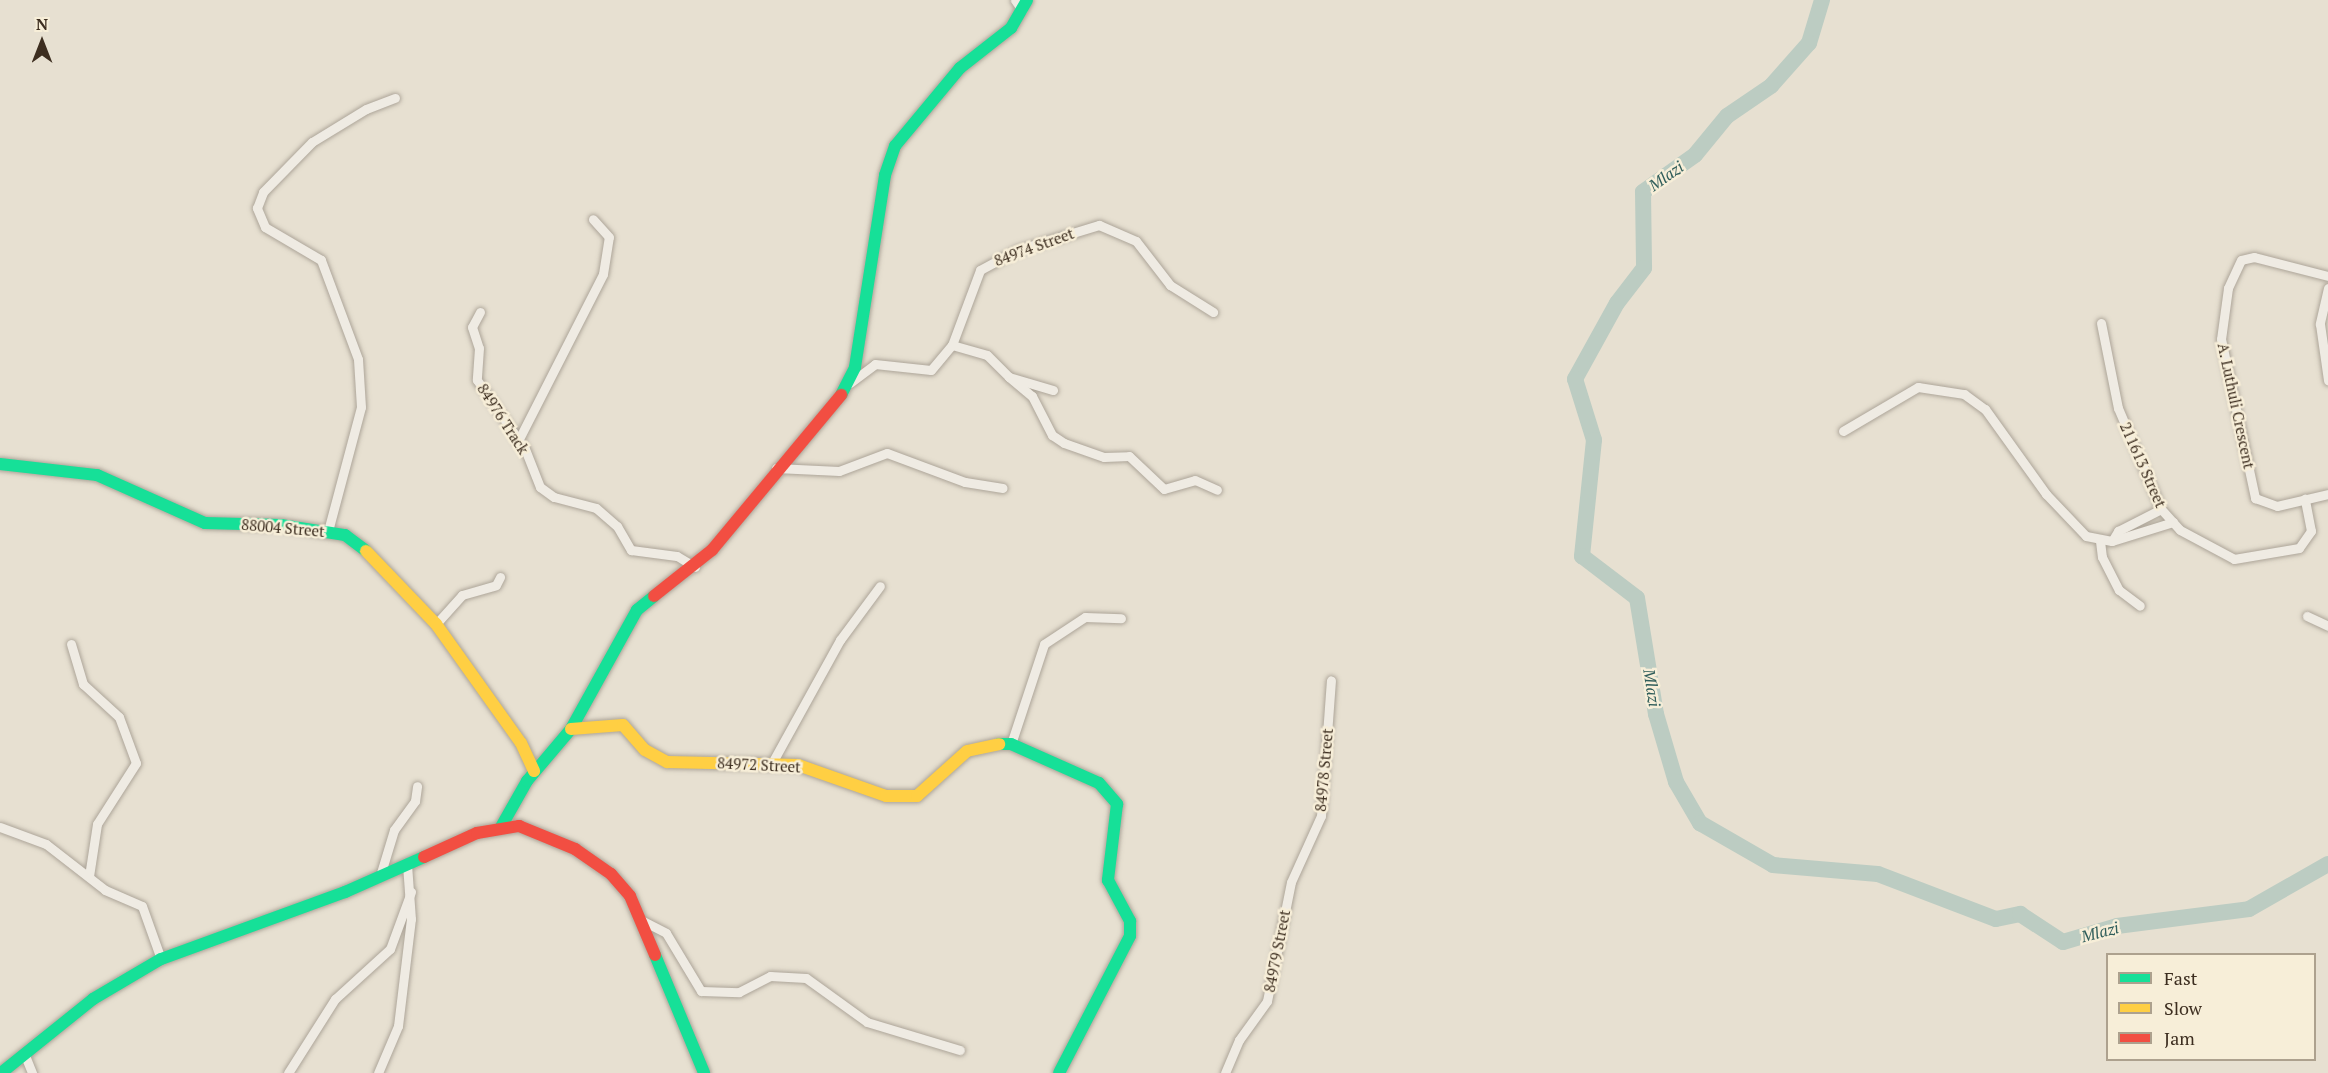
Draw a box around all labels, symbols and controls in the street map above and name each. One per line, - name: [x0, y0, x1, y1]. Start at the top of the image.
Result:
- north arrow: [12, 12, 72, 72]
- text: N: [36, 13, 48, 35]
- water label: Mlazi: [1645, 157, 1687, 195]
- street label: 84974 Street: [992, 224, 1076, 270]
- street label: A. Luthuli Crescent: [2214, 341, 2258, 471]
- street label: 84976 Track: [474, 380, 532, 458]
- street label: 211613 Street: [2116, 419, 2170, 511]
- street label: 88004 Street: [241, 515, 325, 541]
- water label: Mlazi: [1640, 668, 1664, 708]
- street label: 84978 Street: [1311, 728, 1337, 812]
- street label: 84972 Street: [717, 754, 801, 776]
- street label: 84979 Street: [1260, 908, 1294, 994]
- water label: Mlazi: [2079, 918, 2121, 946]
- legend: [2106, 953, 2316, 1061]
- text: Fast: [2164, 966, 2197, 990]
- text: Slow: [2164, 996, 2202, 1020]
- text: Jam: [2164, 1026, 2195, 1050]

